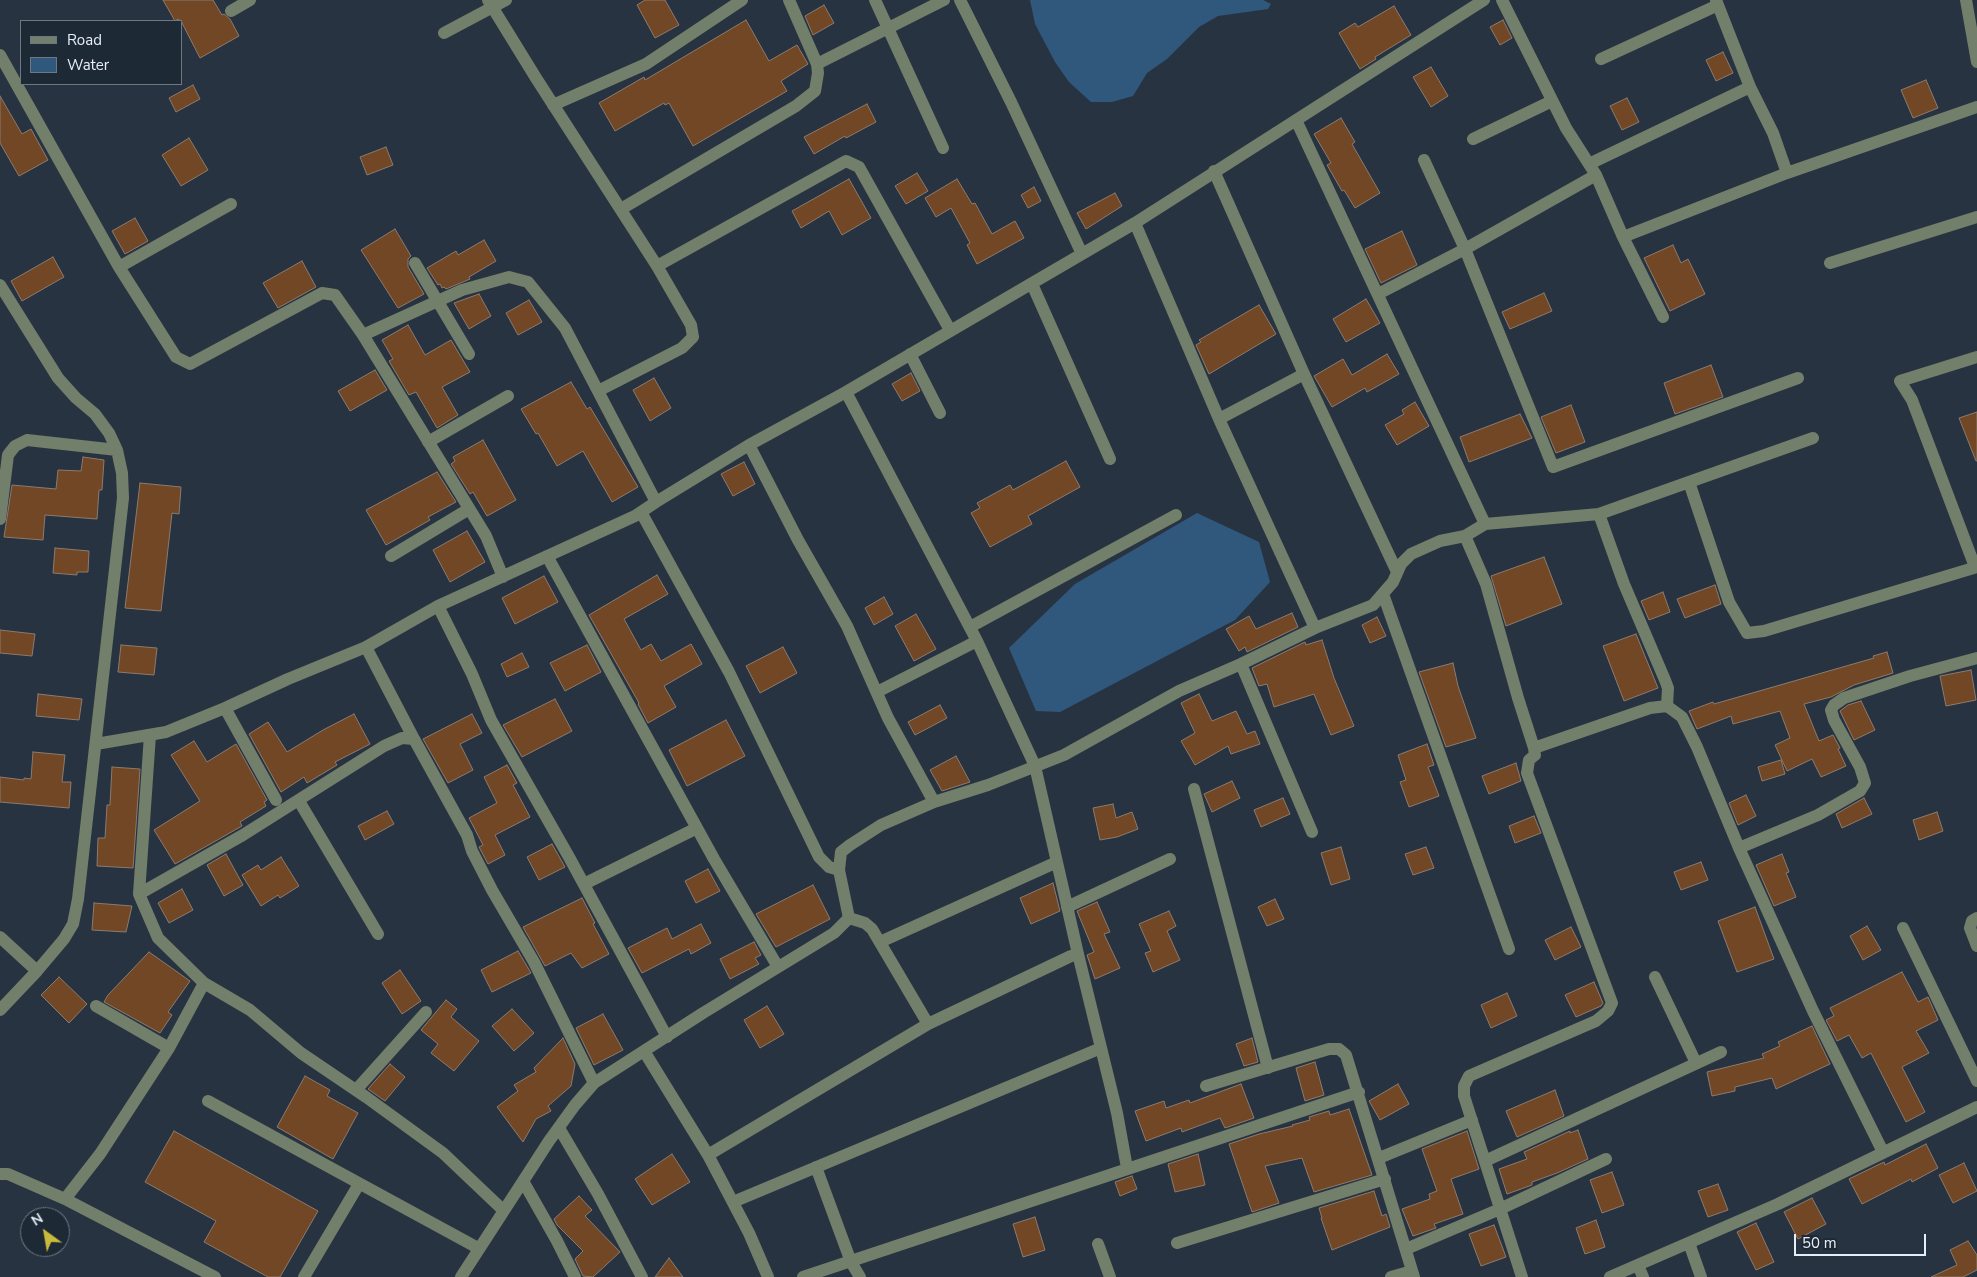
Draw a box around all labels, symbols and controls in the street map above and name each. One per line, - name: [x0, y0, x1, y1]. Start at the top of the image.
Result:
- legend: [20, 20, 182, 85]
- text: Road: [67, 30, 102, 50]
- text: Water: [67, 55, 109, 75]
- north arrow: [20, 1207, 70, 1257]
- text: N: [28, 1209, 47, 1231]
- scale bar: [1797, 1224, 1930, 1256]
- text: 50 m: [1802, 1233, 1837, 1253]

